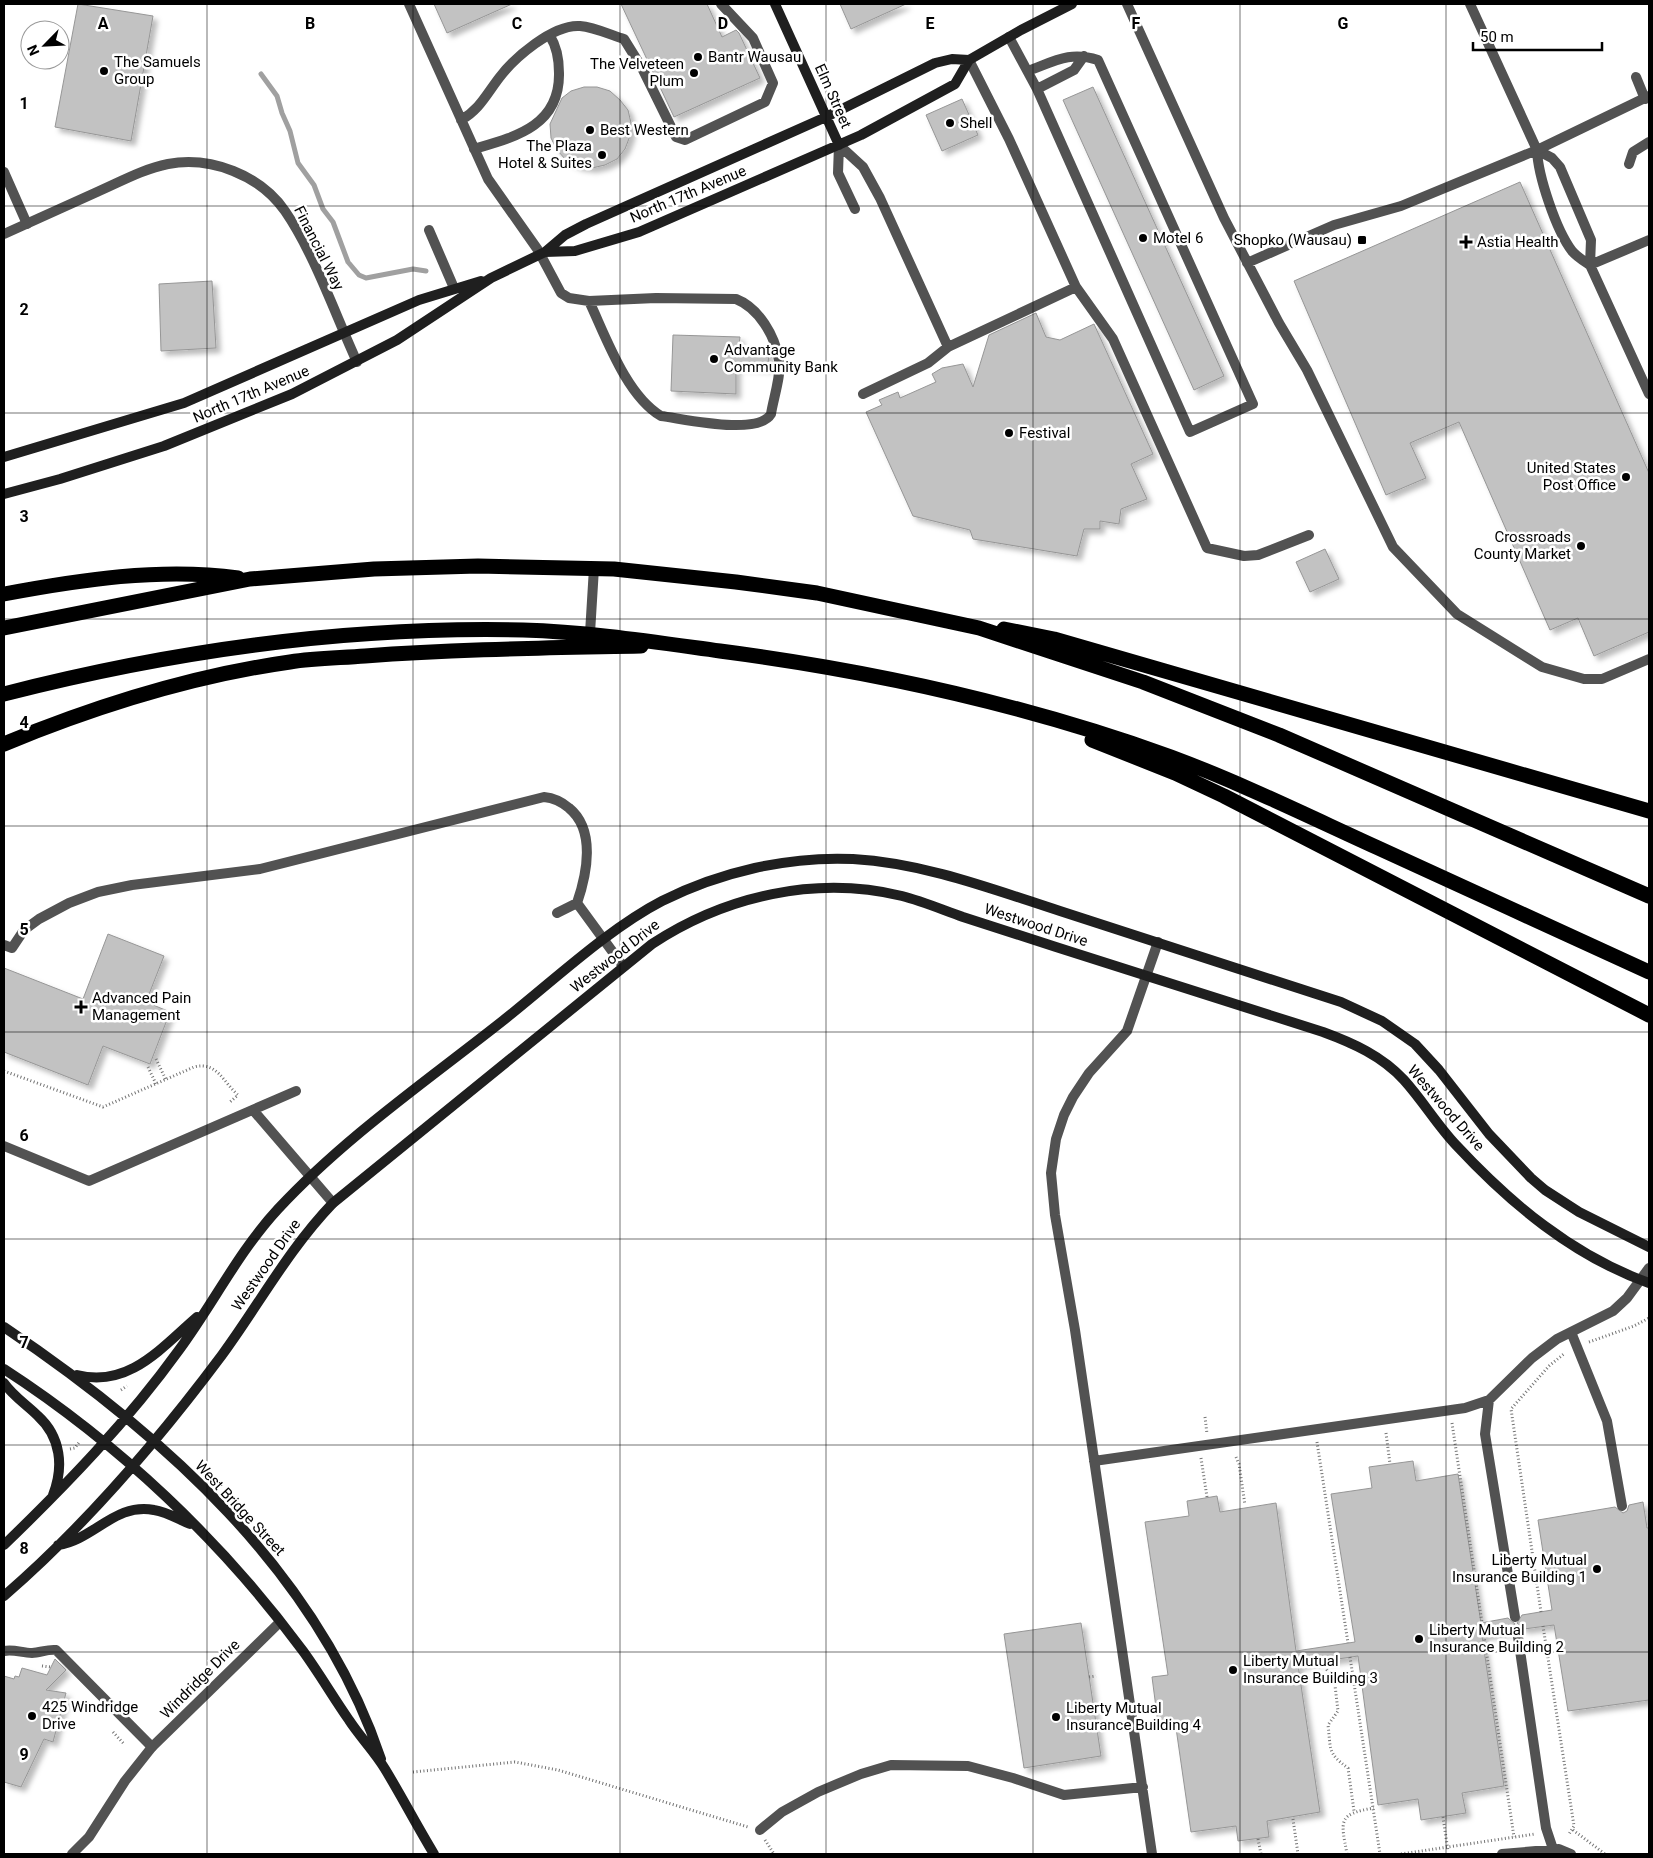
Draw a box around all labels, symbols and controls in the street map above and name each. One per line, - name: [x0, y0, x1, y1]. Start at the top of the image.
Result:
- text: A: [98, 14, 109, 33]
- text: B: [305, 14, 315, 33]
- text: C: [512, 14, 522, 33]
- text: D: [718, 14, 728, 33]
- text: E: [926, 14, 935, 33]
- text: F: [1132, 14, 1141, 33]
- text: G: [1338, 14, 1349, 33]
- north arrow: [20, 20, 70, 70]
- scale bar: [1473, 20, 1602, 52]
- text: 50 m: [1480, 28, 1514, 46]
- text: N: [24, 43, 42, 58]
- place label: Bantr Wausau: [708, 48, 801, 66]
- marker: Bantr Wausau: [692, 51, 704, 63]
- place label: The Samuels Group: [114, 53, 201, 88]
- place label: The Velveteen Plum: [590, 55, 684, 90]
- street label: Elm Street: [811, 61, 855, 131]
- marker: The Samuels Group: [98, 65, 110, 77]
- marker: The Velveteen Plum: [688, 67, 700, 79]
- text: 1: [19, 94, 29, 113]
- place label: Shell: [960, 114, 992, 132]
- marker: Shell: [944, 117, 956, 129]
- place label: Best Western: [600, 121, 689, 139]
- marker: Best Western: [584, 124, 596, 136]
- place label: The Plaza Hotel & Suites: [498, 137, 592, 172]
- marker: The Plaza Hotel & Suites: [596, 149, 608, 161]
- street label: North 17th Avenue: [627, 161, 749, 227]
- street label: Financial Way: [290, 203, 348, 293]
- place label: Motel 6: [1153, 229, 1203, 247]
- place label: Shopko (Wausau): [1234, 231, 1352, 249]
- marker: Motel 6: [1137, 232, 1149, 244]
- place label: Astia Health: [1477, 233, 1559, 251]
- marker: Shopko (Wausau): [1356, 234, 1368, 246]
- marker: Astia Health: [1459, 235, 1473, 249]
- text: 2: [19, 300, 29, 319]
- place label: Advantage Community Bank: [724, 341, 838, 376]
- marker: Advantage Community Bank: [708, 353, 720, 365]
- street label: North 17th Avenue: [190, 361, 312, 427]
- place label: Festival: [1019, 424, 1070, 442]
- marker: Festival: [1003, 427, 1015, 439]
- place label: United States Post Office: [1527, 459, 1616, 494]
- marker: United States Post Office: [1620, 471, 1632, 483]
- text: 3: [19, 507, 29, 526]
- place label: Crossroads County Market: [1474, 528, 1571, 563]
- marker: Crossroads County Market: [1575, 540, 1587, 552]
- text: 4: [19, 713, 29, 732]
- street label: Westwood Drive: [982, 900, 1090, 950]
- street label: Westwood Drive: [567, 916, 663, 996]
- text: 5: [19, 920, 29, 939]
- place label: Advanced Pain Management: [92, 989, 191, 1024]
- marker: Advanced Pain Management: [74, 1000, 88, 1014]
- street label: Westwood Drive: [1404, 1061, 1488, 1155]
- text: 6: [19, 1126, 29, 1145]
- street label: Westwood Drive: [228, 1216, 304, 1314]
- text: 7: [19, 1333, 29, 1352]
- street label: West Bridge Street: [191, 1457, 289, 1559]
- text: 8: [19, 1539, 29, 1558]
- place label: Liberty Mutual Insurance Building 1: [1452, 1551, 1587, 1586]
- marker: Liberty Mutual Insurance Building 1: [1591, 1563, 1603, 1575]
- place label: Liberty Mutual Insurance Building 2: [1429, 1621, 1564, 1656]
- marker: Liberty Mutual Insurance Building 2: [1413, 1633, 1425, 1645]
- street label: Windridge Drive: [157, 1636, 243, 1722]
- place label: Liberty Mutual Insurance Building 3: [1243, 1652, 1378, 1687]
- marker: Liberty Mutual Insurance Building 3: [1227, 1664, 1239, 1676]
- place label: 425 Windridge Drive: [42, 1698, 138, 1733]
- place label: Liberty Mutual Insurance Building 4: [1066, 1699, 1202, 1734]
- marker: 425 Windridge Drive: [26, 1710, 38, 1722]
- marker: Liberty Mutual Insurance Building 4: [1050, 1711, 1062, 1723]
- text: 9: [19, 1745, 29, 1764]

